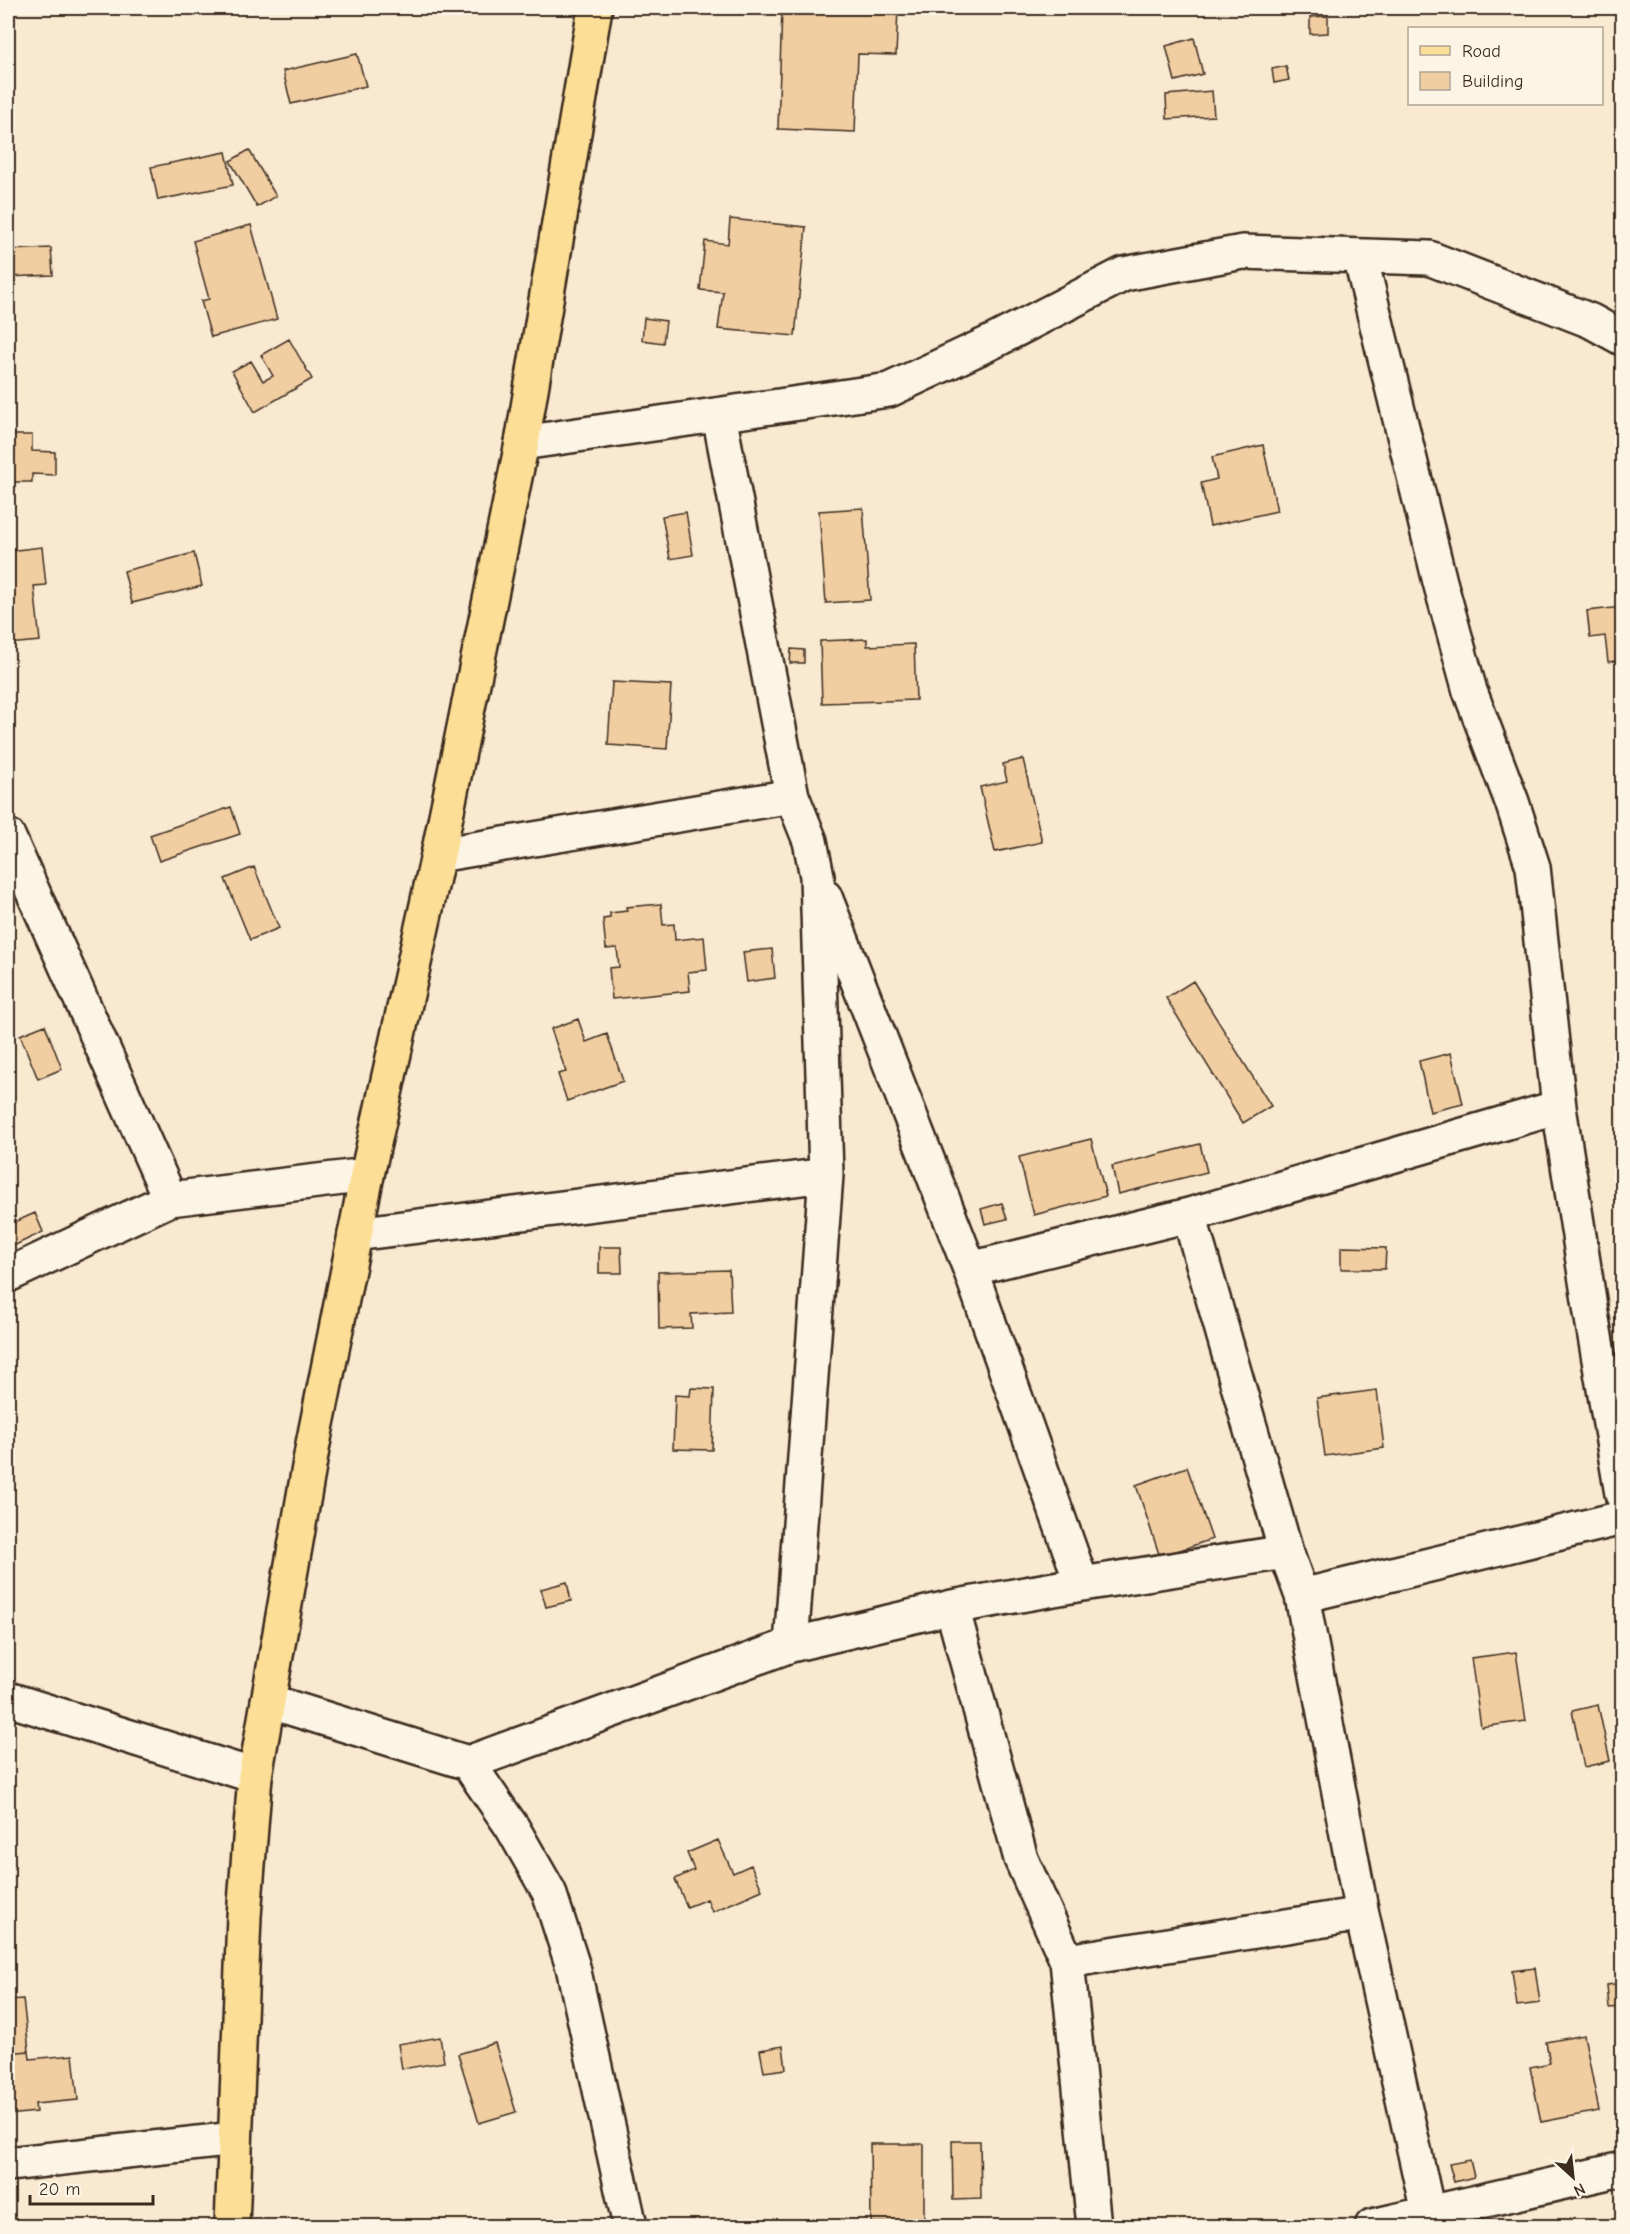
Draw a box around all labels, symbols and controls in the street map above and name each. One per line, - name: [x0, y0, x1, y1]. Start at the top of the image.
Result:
- legend: [1408, 27, 1603, 105]
- text: Road: [1462, 41, 1501, 62]
- text: Building: [1462, 71, 1524, 92]
- north arrow: [1543, 2147, 1603, 2207]
- scale bar: [30, 2168, 153, 2206]
- text: 20 m: [39, 2179, 80, 2200]
- text: N: [1571, 2179, 1588, 2200]

